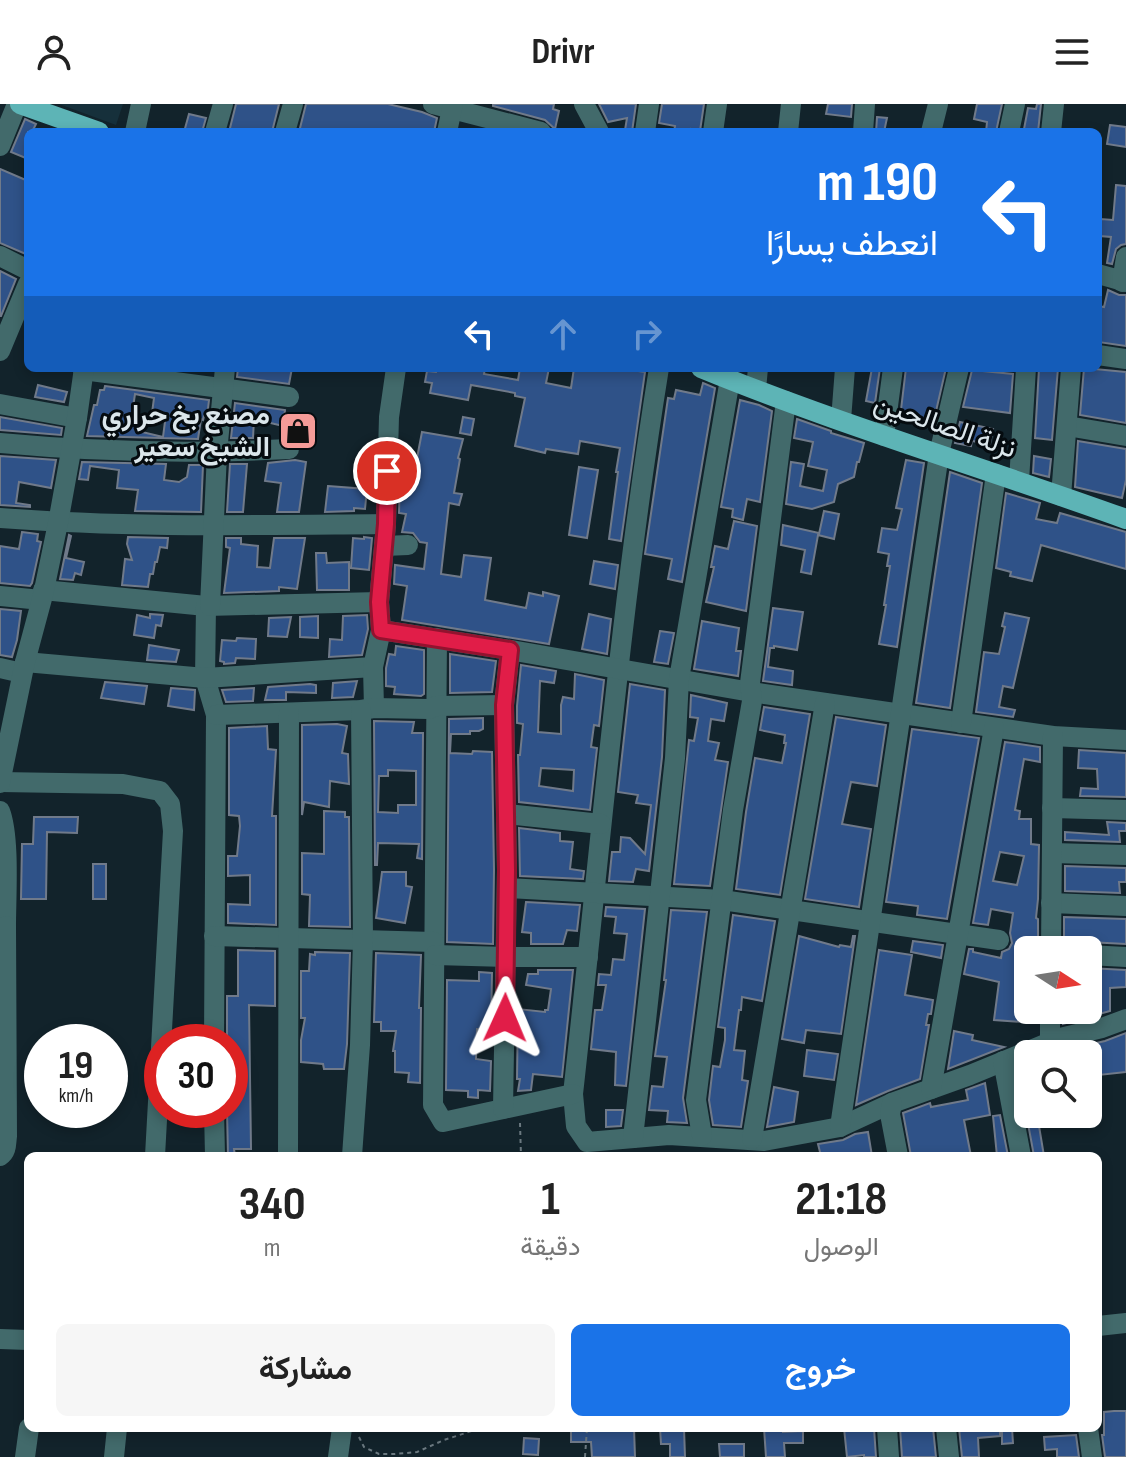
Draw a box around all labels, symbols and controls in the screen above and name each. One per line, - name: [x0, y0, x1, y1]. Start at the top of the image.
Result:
- icon: person: [32, 30, 76, 74]
- icon: menu: [1050, 30, 1094, 74]
- text: Drivr: [531, 31, 595, 74]
- text: 190 m: [817, 150, 938, 217]
- icon: left: [966, 160, 1070, 264]
- text: انعطف يسارًا: [766, 223, 938, 266]
- icon: left: [457, 312, 501, 356]
- icon: ahead: [541, 312, 585, 356]
- icon: right: [625, 312, 669, 356]
- street label: نزلة الصالحين: [869, 386, 1021, 466]
- place label: مصنع بخ حراري الشيخ سعير: [102, 399, 270, 466]
- shop icon: مصنع بخ حراري الشيخ سعير: [277, 410, 319, 452]
- pin: [353, 437, 421, 505]
- icon: arrive: [365, 449, 409, 493]
- north arrow: [1014, 936, 1102, 1024]
- map controls: [1014, 936, 1102, 1128]
- position arrow: [463, 976, 547, 1060]
- speed limit sign: 30: [144, 1024, 248, 1128]
- button: search: [1014, 1040, 1102, 1128]
- text: 19: [59, 1042, 93, 1090]
- text: km/h: [59, 1084, 93, 1108]
- text: 1: [541, 1171, 560, 1228]
- text: 21:18: [795, 1171, 887, 1228]
- text: 340: [239, 1176, 306, 1233]
- text: دقيقة: [520, 1232, 580, 1263]
- text: الوصول: [804, 1232, 879, 1263]
- text: m: [264, 1233, 281, 1264]
- button: مشاركة: [56, 1324, 555, 1416]
- button: خروج: [571, 1324, 1070, 1416]

